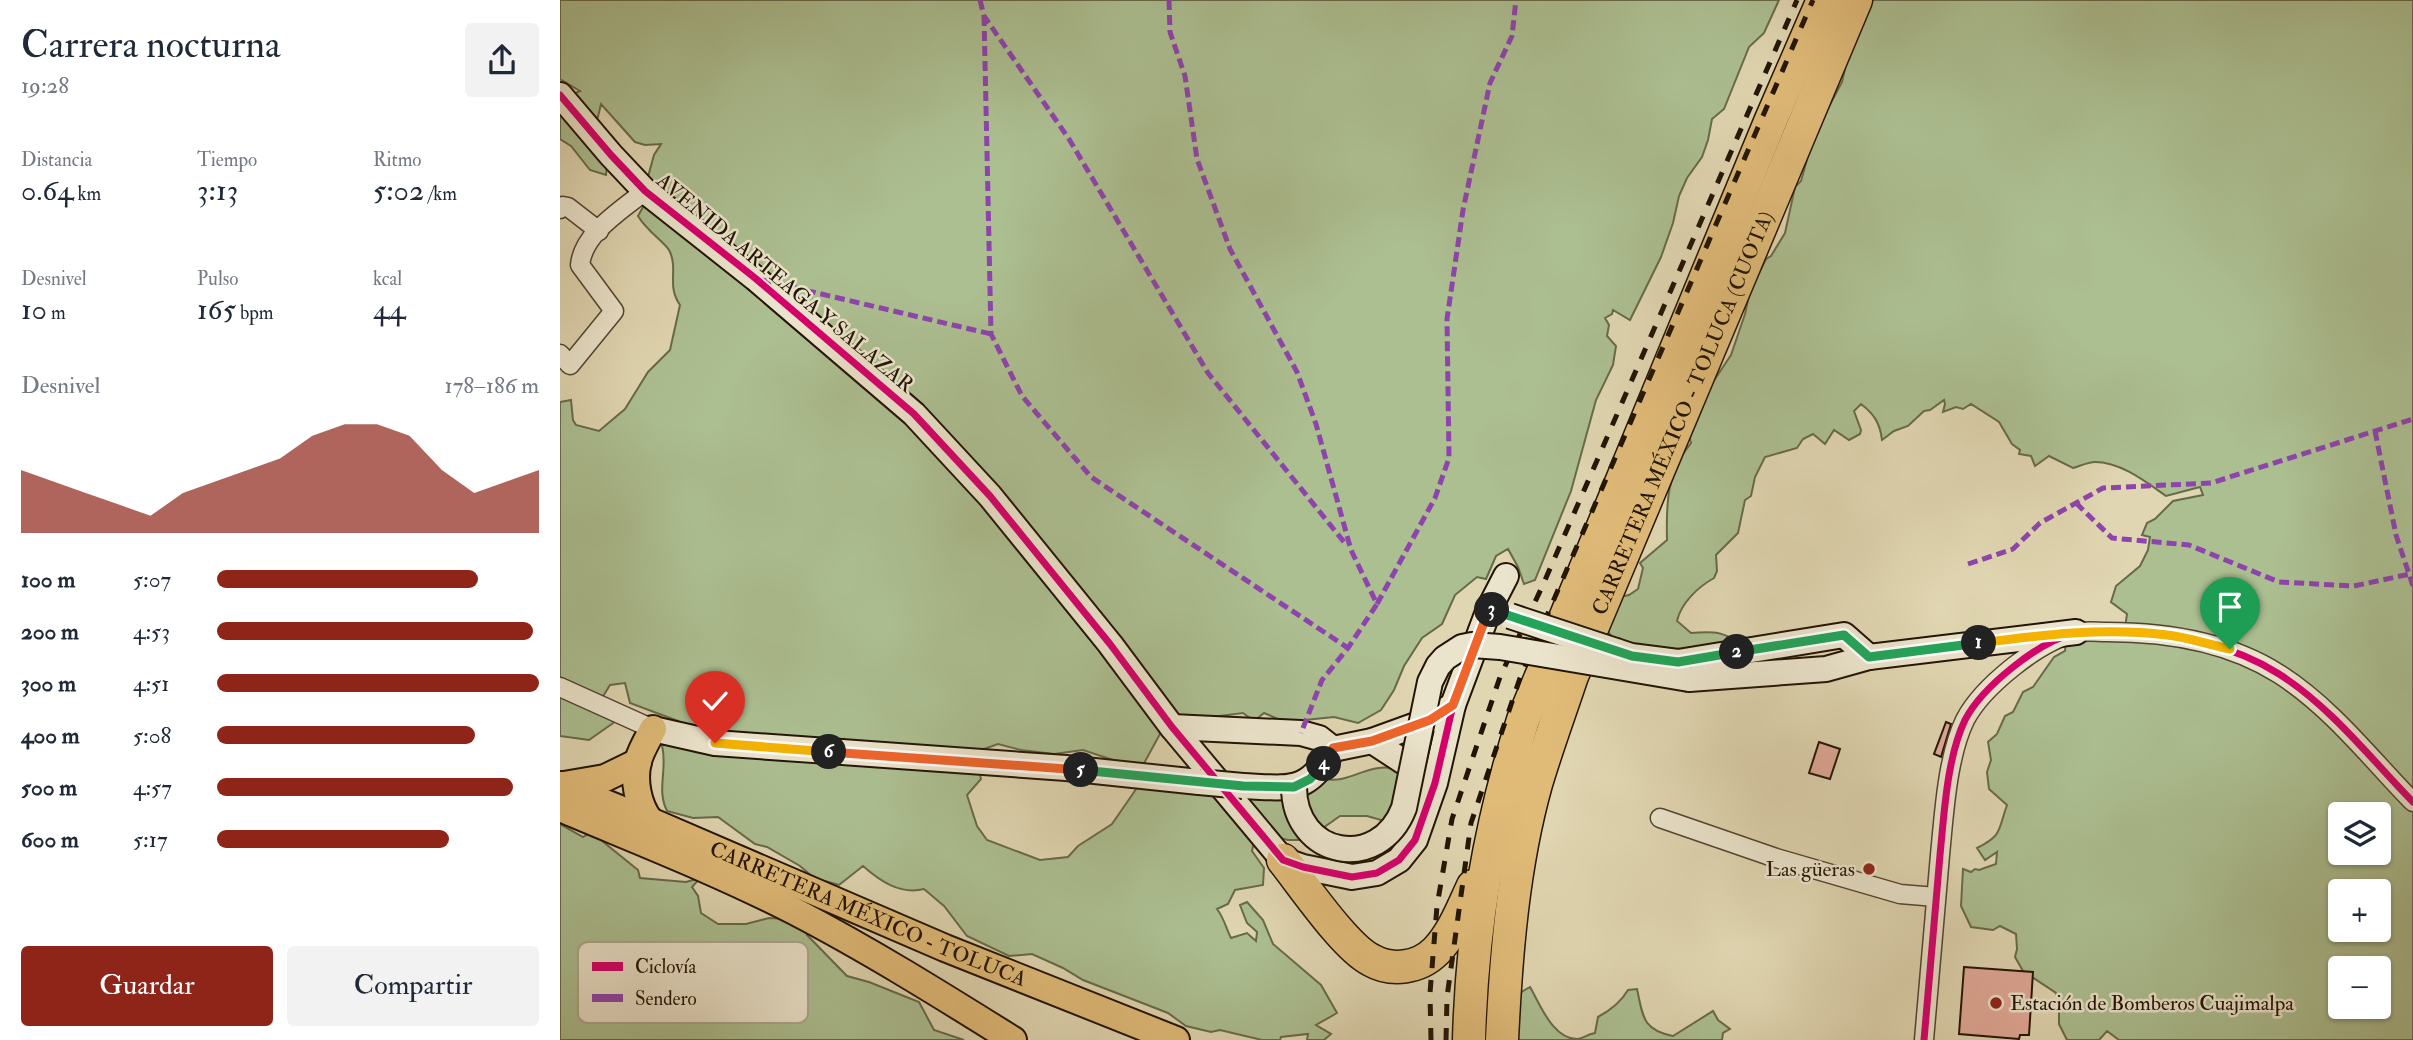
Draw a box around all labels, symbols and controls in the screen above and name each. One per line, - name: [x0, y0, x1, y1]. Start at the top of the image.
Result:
- text: Carrera nocturna: [21, 21, 281, 69]
- button: share: [465, 23, 539, 97]
- text: 19:28: [21, 71, 69, 100]
- text: Distancia: [21, 148, 92, 172]
- text: Tiempo: [197, 148, 257, 172]
- text: Ritmo: [373, 148, 422, 172]
- street label: AVENIDA ARTEAGA Y SALAZAR: [650, 167, 920, 399]
- text: 0.64: [21, 172, 74, 209]
- text: 3:13: [197, 172, 238, 209]
- text: 5:02: [373, 172, 424, 209]
- text: km: [74, 182, 101, 206]
- text: /km: [424, 182, 457, 206]
- street label: CARRETERA MÉXICO - TOLUCA (CUOTA): [1586, 207, 1779, 619]
- text: Desnivel: [21, 267, 87, 291]
- text: Pulso: [197, 267, 238, 291]
- text: kcal: [373, 267, 402, 291]
- text: 10: [21, 291, 47, 328]
- text: 165: [197, 291, 236, 328]
- text: 44: [373, 291, 405, 328]
- text: m: [47, 301, 66, 325]
- text: bpm: [236, 301, 274, 325]
- text: Desnivel: [21, 371, 100, 400]
- text: 178–186 m: [445, 371, 539, 400]
- text: 100 m: [21, 565, 75, 594]
- text: 5:07: [133, 565, 171, 594]
- pin: [2200, 577, 2260, 649]
- icon: arrive: [2211, 588, 2249, 626]
- pin: 3: [1474, 592, 1510, 628]
- text: 3: [1488, 597, 1495, 621]
- text: 200 m: [21, 617, 79, 646]
- text: 4:53: [133, 617, 170, 646]
- pin: 1: [1962, 626, 1996, 660]
- text: 1: [1975, 630, 1982, 654]
- pin: 2: [1720, 634, 1754, 670]
- text: 2: [1732, 639, 1741, 663]
- text: 300 m: [21, 669, 76, 698]
- text: 4:51: [133, 669, 169, 698]
- pin: [685, 671, 745, 743]
- icon: check: [696, 682, 734, 720]
- text: 400 m: [21, 721, 80, 750]
- text: 5:08: [133, 721, 171, 750]
- pin: 6: [812, 734, 846, 770]
- text: 6: [824, 739, 833, 763]
- pin: 4: [1306, 746, 1342, 782]
- text: 4: [1318, 751, 1329, 775]
- pin: 5: [1064, 752, 1098, 788]
- text: 5: [1076, 757, 1085, 781]
- text: 500 m: [21, 773, 77, 802]
- text: 4:57: [133, 773, 172, 802]
- map controls: [2328, 802, 2391, 1019]
- button: layers: [2328, 802, 2391, 865]
- text: 600 m: [21, 825, 79, 854]
- text: 5:17: [133, 825, 168, 854]
- street label: CARRETERA MÉXICO - TOLUCA: [706, 835, 1030, 993]
- place label: Las güeras: [1766, 856, 1855, 883]
- marker: Las güeras: [1861, 861, 1877, 877]
- button: +: [2328, 879, 2391, 942]
- legend: [578, 942, 808, 1023]
- button: Guardar: [21, 946, 273, 1026]
- button: Compartir: [287, 946, 539, 1026]
- text: Ciclovía: [635, 955, 696, 979]
- button: −: [2328, 956, 2391, 1019]
- text: Sendero: [635, 987, 697, 1011]
- place label: Estación de Bomberos Cuajimalpa: [2010, 990, 2294, 1017]
- marker: Estación de Bomberos Cuajimalpa: [1988, 995, 2004, 1011]

